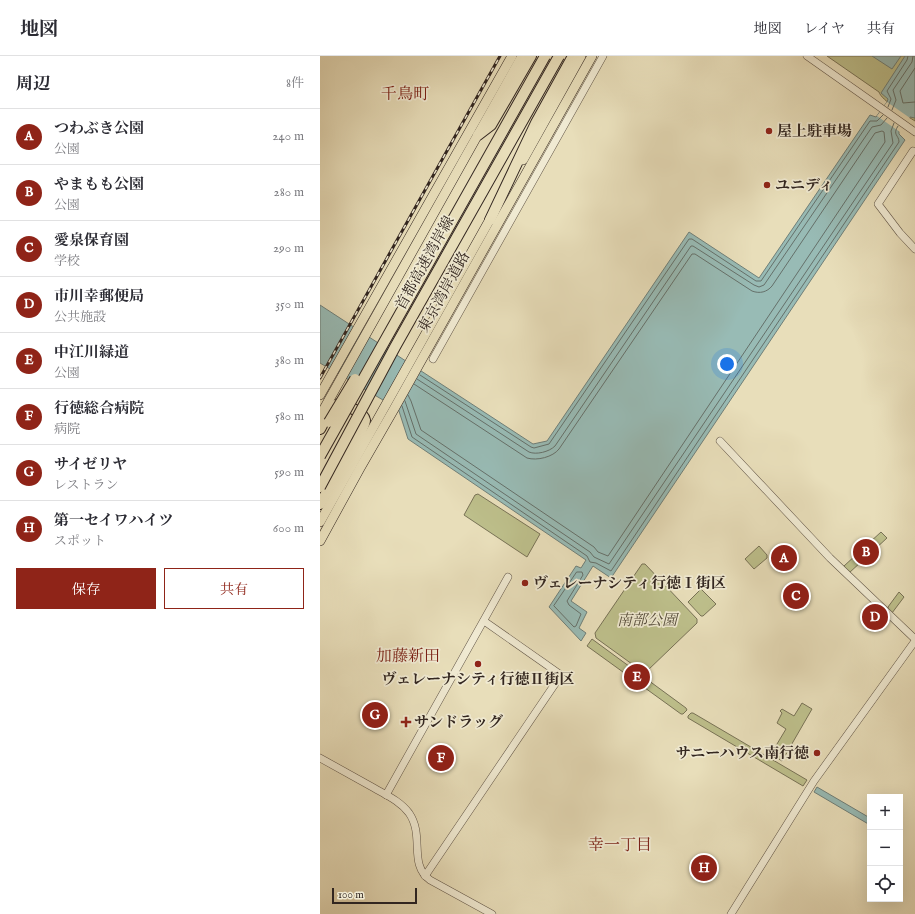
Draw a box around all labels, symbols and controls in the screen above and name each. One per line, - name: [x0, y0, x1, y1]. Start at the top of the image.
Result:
- text: 地図: [20, 18, 58, 42]
- text: 地図: [754, 20, 782, 38]
- text: レイヤ: [804, 20, 845, 38]
- text: 共有: [867, 20, 895, 38]
- text: 周辺: [16, 74, 50, 95]
- text: 8件: [286, 75, 304, 92]
- district label: 千鳥町: [381, 85, 429, 105]
- text: つわぶき公園: [54, 119, 144, 138]
- place label: 屋上駐車場: [777, 122, 852, 141]
- marker: 屋上駐車場: [764, 126, 774, 136]
- text: A: [25, 128, 33, 145]
- text: 240 m: [272, 128, 304, 145]
- text: 公園: [54, 141, 80, 158]
- text: やまもも公園: [54, 175, 144, 194]
- place label: ユニディ: [775, 176, 834, 195]
- marker: ユニディ: [762, 180, 772, 190]
- text: B: [25, 184, 33, 201]
- text: 280 m: [274, 184, 304, 201]
- text: 公園: [54, 197, 80, 214]
- street label: 首都高速湾岸線: [391, 212, 459, 314]
- text: 愛泉保育園: [54, 231, 129, 250]
- text: C: [24, 240, 34, 257]
- text: 290 m: [273, 240, 304, 257]
- street label: 東京湾岸道路: [414, 248, 474, 336]
- text: 学校: [54, 253, 80, 270]
- text: 市川幸郵便局: [54, 287, 144, 306]
- text: D: [24, 296, 34, 313]
- text: 350 m: [275, 296, 304, 313]
- text: 公共施設: [54, 309, 106, 326]
- text: 中江川緑道: [54, 343, 129, 362]
- text: E: [24, 352, 34, 369]
- text: 380 m: [275, 352, 304, 369]
- your location: [717, 354, 737, 374]
- text: 公園: [54, 365, 80, 382]
- text: 行徳総合病院: [54, 399, 144, 418]
- text: F: [25, 408, 33, 425]
- text: 580 m: [275, 408, 304, 425]
- text: 病院: [54, 421, 80, 438]
- text: サイゼリヤ: [54, 455, 127, 474]
- text: G: [24, 464, 34, 481]
- text: 590 m: [274, 464, 304, 481]
- text: レストラン: [54, 477, 119, 494]
- text: 第一セイワハイツ: [54, 511, 174, 530]
- text: H: [23, 520, 35, 537]
- text: 600 m: [273, 520, 304, 537]
- text: スポット: [54, 533, 106, 550]
- pin: B: [853, 537, 879, 567]
- pin: A: [771, 543, 797, 573]
- button: 保存: [16, 568, 156, 609]
- button: 共有: [164, 568, 304, 609]
- place label: ヴェレーナシティ行徳Ⅰ街区: [533, 574, 726, 593]
- marker: ヴェレーナシティ行徳Ⅰ街区: [520, 578, 530, 588]
- pin: C: [783, 581, 809, 611]
- pin: D: [862, 602, 888, 632]
- park label: 南部公園: [617, 611, 680, 630]
- district label: 加藤新田: [376, 647, 440, 667]
- marker: ヴェレーナシティ行徳Ⅱ街区: [473, 659, 483, 669]
- pin: E: [624, 662, 650, 692]
- place label: ヴェレーナシティ行徳Ⅱ街区: [382, 670, 574, 689]
- pin: G: [362, 700, 388, 730]
- place label: サンドラッグ: [414, 713, 503, 732]
- marker: サンドラッグ: [401, 717, 411, 727]
- pin: F: [428, 743, 454, 773]
- place label: サニーハウス南行徳: [676, 744, 809, 763]
- marker: サニーハウス南行徳: [812, 748, 822, 758]
- map controls: [867, 794, 903, 902]
- button: +: [867, 794, 903, 830]
- button: −: [867, 830, 903, 866]
- district label: 幸一丁目: [588, 836, 652, 856]
- pin: H: [691, 853, 717, 883]
- button: locate: [867, 866, 903, 902]
- scale bar: [332, 886, 417, 905]
- text: 100 m: [338, 888, 364, 902]

